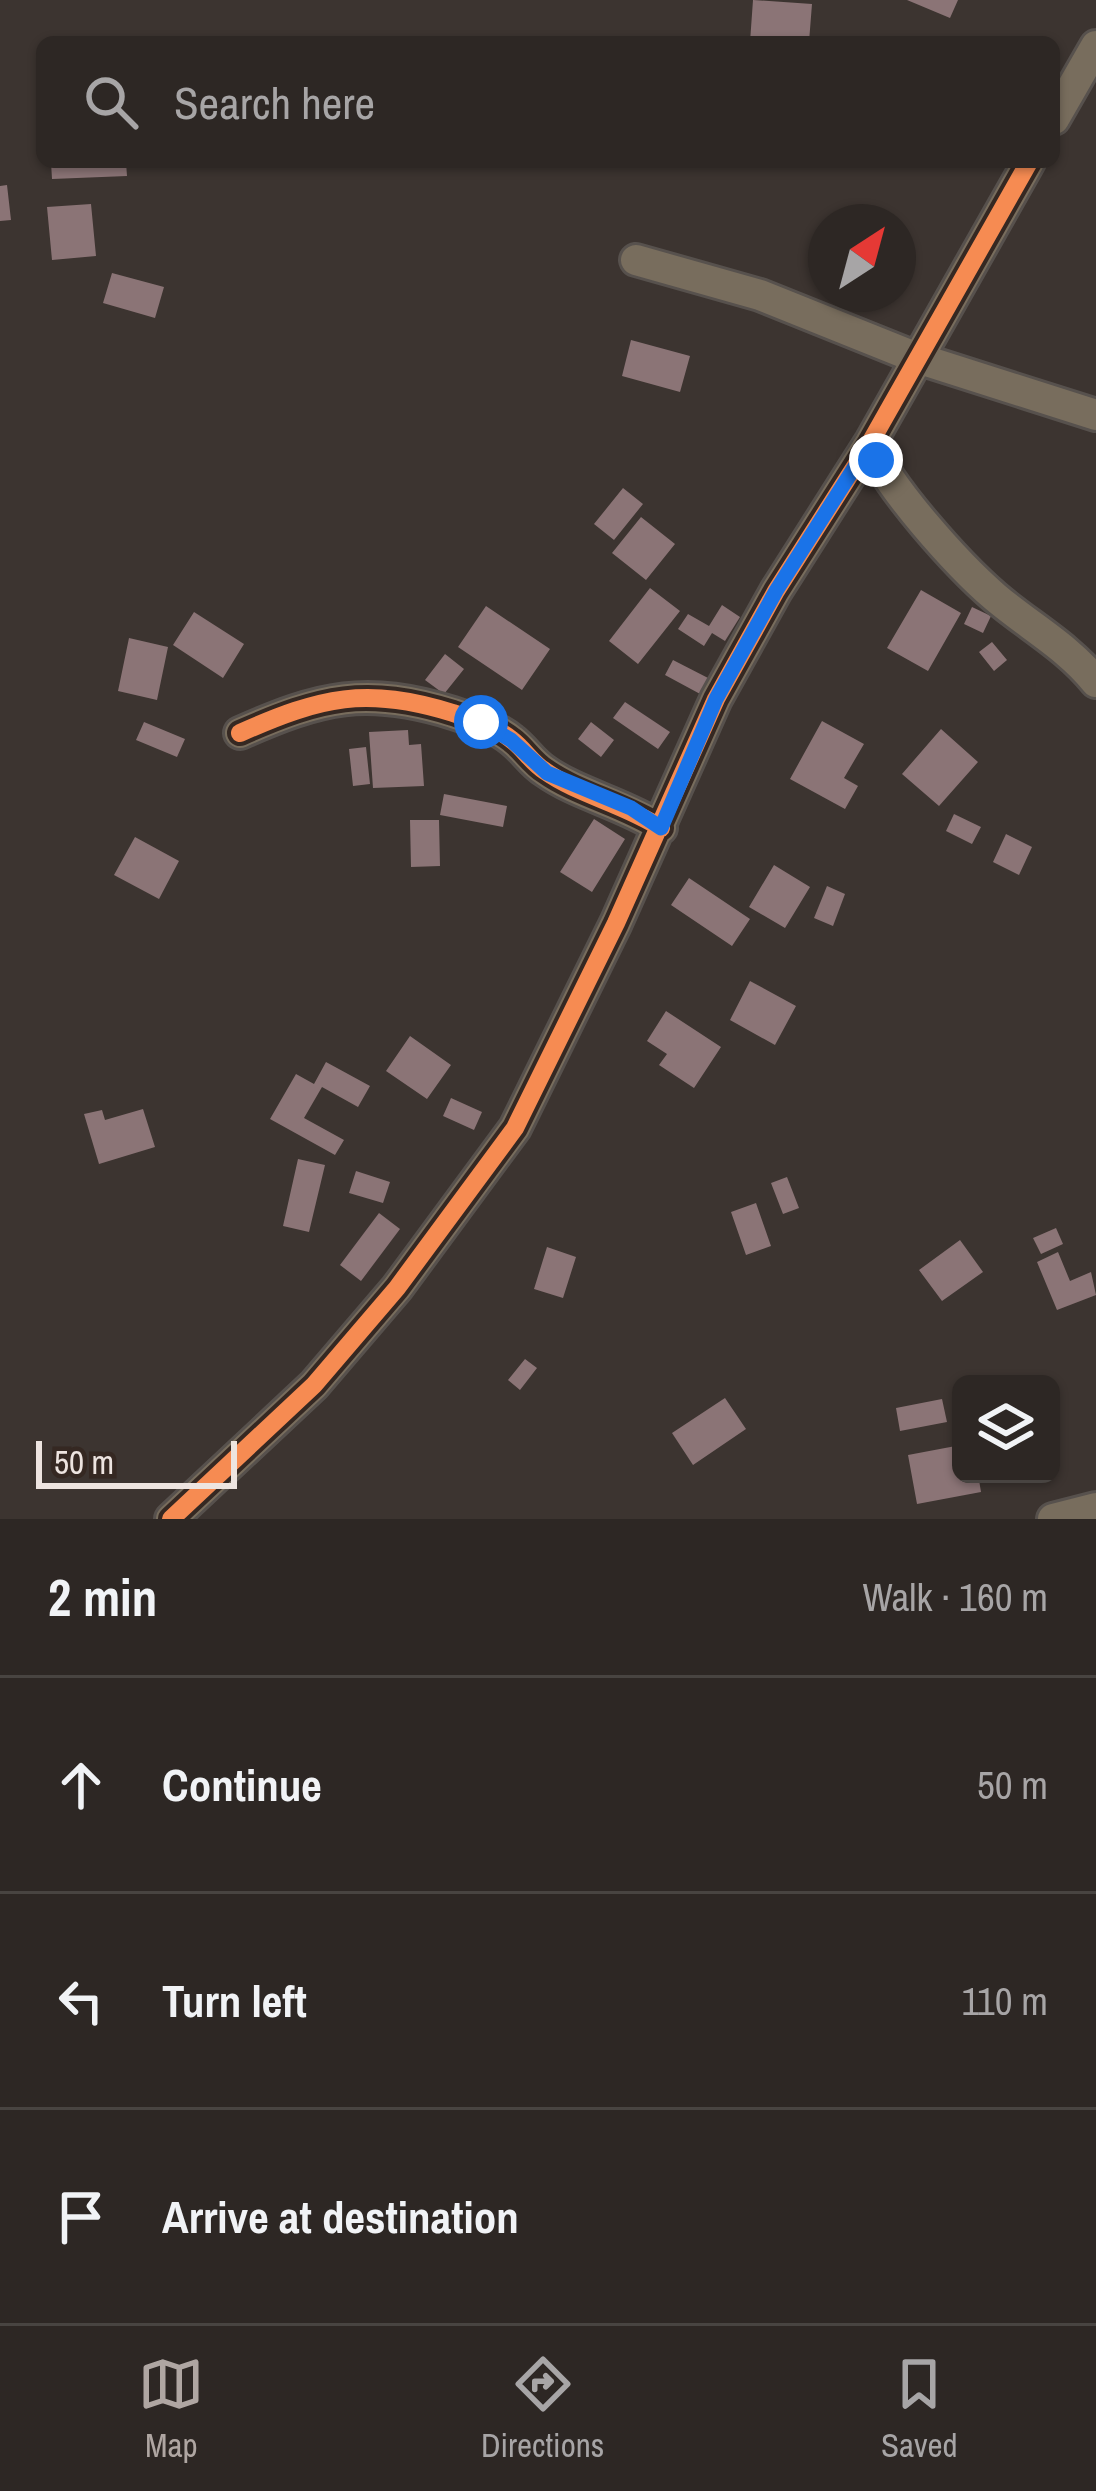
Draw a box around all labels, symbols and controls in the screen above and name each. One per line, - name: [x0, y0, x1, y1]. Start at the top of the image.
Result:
- search box: [36, 36, 1060, 168]
- icon: search: [78, 69, 144, 135]
- text: Search here: [174, 72, 375, 133]
- north arrow: [808, 204, 916, 312]
- route end: [849, 433, 903, 487]
- route start: [454, 695, 508, 749]
- map controls: [952, 1375, 1060, 1483]
- button: layers: [952, 1375, 1060, 1483]
- scale bar: [36, 1435, 237, 1488]
- text: 50 m: [54, 1440, 114, 1484]
- text: 2 min: [48, 1563, 157, 1632]
- text: Walk · 160 m: [863, 1571, 1048, 1623]
- icon: ahead: [48, 1752, 114, 1818]
- text: Continue: [162, 1754, 322, 1815]
- text: 50 m: [977, 1759, 1048, 1811]
- icon: left: [48, 1968, 114, 2034]
- text: Turn left: [162, 1970, 307, 2031]
- text: 110 m: [961, 1975, 1048, 2027]
- icon: arrive: [48, 2184, 114, 2250]
- text: Arrive at destination: [162, 2186, 519, 2247]
- tab: Map: [138, 2351, 204, 2467]
- tab: Directions: [481, 2351, 604, 2467]
- tab: Saved: [881, 2351, 958, 2467]

